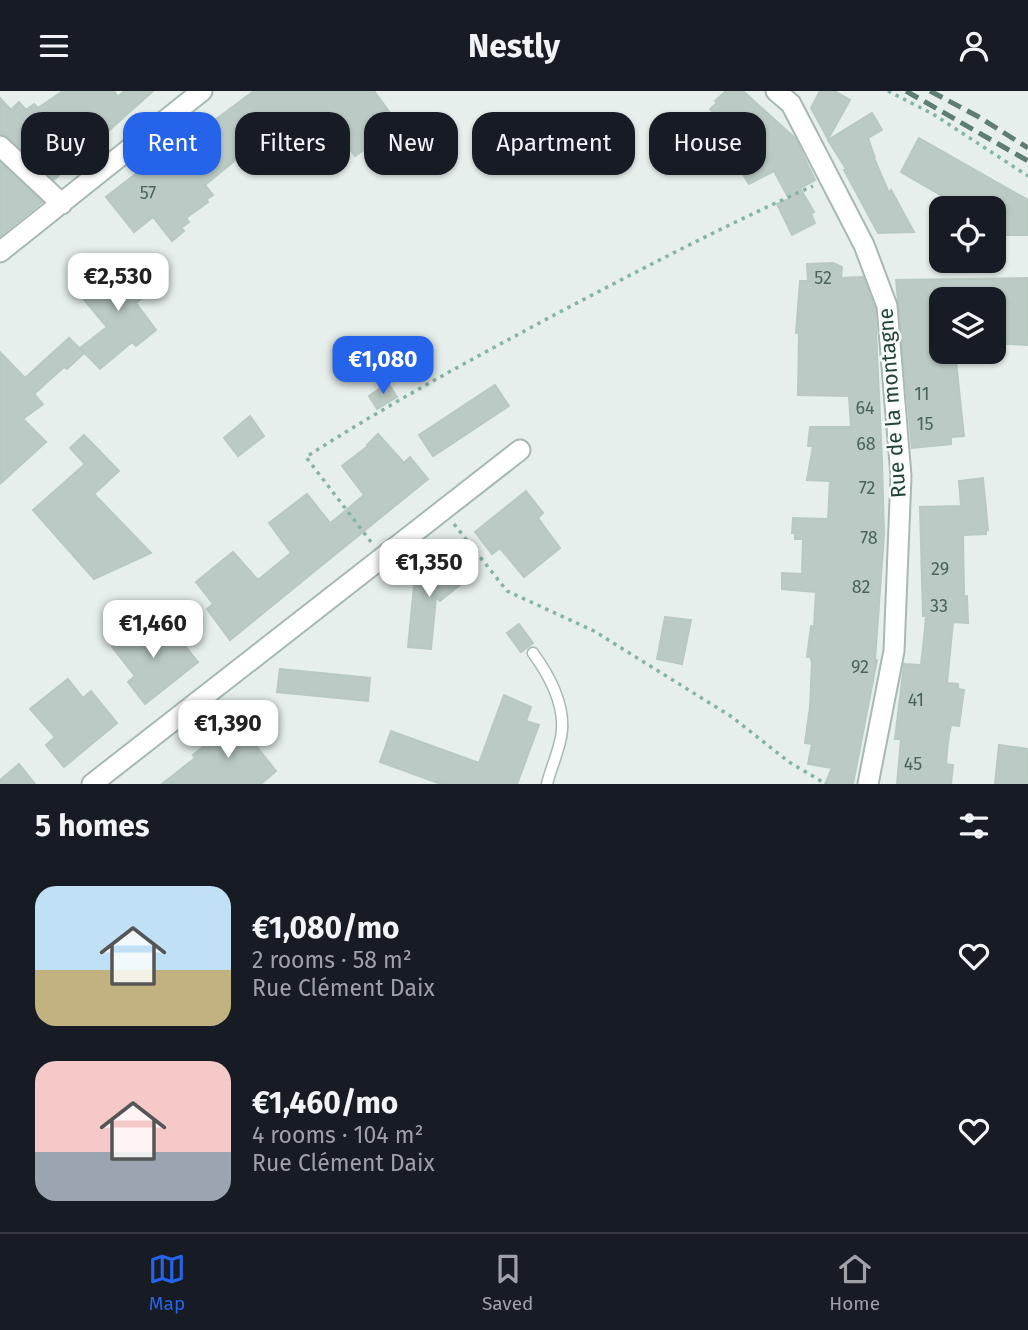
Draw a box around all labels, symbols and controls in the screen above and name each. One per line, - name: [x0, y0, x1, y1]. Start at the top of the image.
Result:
- icon: menu: [35, 27, 73, 65]
- text: Nestly: [468, 27, 560, 65]
- icon: person: [955, 27, 993, 65]
- chip: Buy: [21, 112, 109, 175]
- chip: Rent: [123, 112, 221, 175]
- chip: Filters: [235, 112, 350, 175]
- chip: New: [364, 112, 458, 175]
- chip: Apartment: [472, 112, 635, 175]
- chip: House: [649, 112, 766, 175]
- house number: 57: [140, 182, 156, 204]
- map controls: [929, 196, 1006, 364]
- button: locate: [929, 196, 1006, 273]
- pin: €2,530: [61, 253, 175, 313]
- text: €2,530: [84, 262, 152, 290]
- house number: 52: [814, 267, 832, 289]
- button: layers: [929, 287, 1006, 364]
- street label: Rue de la montagne: [872, 307, 912, 499]
- pin: €1,080: [326, 337, 440, 396]
- text: €1,080: [348, 345, 418, 373]
- house number: 11: [914, 383, 930, 405]
- house number: 64: [855, 397, 875, 419]
- house number: 15: [917, 413, 933, 435]
- house number: 68: [856, 433, 876, 455]
- house number: 72: [859, 477, 875, 499]
- house number: 78: [860, 527, 878, 549]
- pin: €1,350: [372, 539, 486, 599]
- text: €1,350: [395, 548, 463, 576]
- house number: 29: [931, 558, 949, 580]
- house number: 82: [852, 576, 870, 598]
- house number: 33: [930, 595, 948, 617]
- pin: €1,460: [96, 601, 210, 660]
- text: €1,460: [119, 609, 187, 637]
- house number: 92: [851, 656, 869, 678]
- house number: 41: [908, 689, 924, 711]
- pin: €1,390: [171, 701, 285, 760]
- text: €1,390: [194, 709, 262, 737]
- house number: 45: [904, 753, 922, 775]
- icon: filters: [955, 807, 993, 845]
- text: 5 homes: [35, 808, 149, 844]
- text: €1,080/mo: [252, 910, 400, 946]
- icon: home: [91, 914, 175, 998]
- icon: heart: [955, 937, 993, 975]
- text: 2 rooms · 58 m²: [252, 946, 412, 974]
- text: Rue Clément Daix: [252, 974, 435, 1002]
- text: €1,460/mo: [252, 1085, 398, 1121]
- icon: home: [91, 1089, 175, 1173]
- icon: heart: [955, 1112, 993, 1150]
- text: 4 rooms · 104 m²: [252, 1121, 423, 1149]
- text: Rue Clément Daix: [252, 1149, 435, 1177]
- tab: Map: [148, 1250, 186, 1315]
- tab: Saved: [482, 1250, 533, 1315]
- tab: Home: [829, 1250, 880, 1315]

